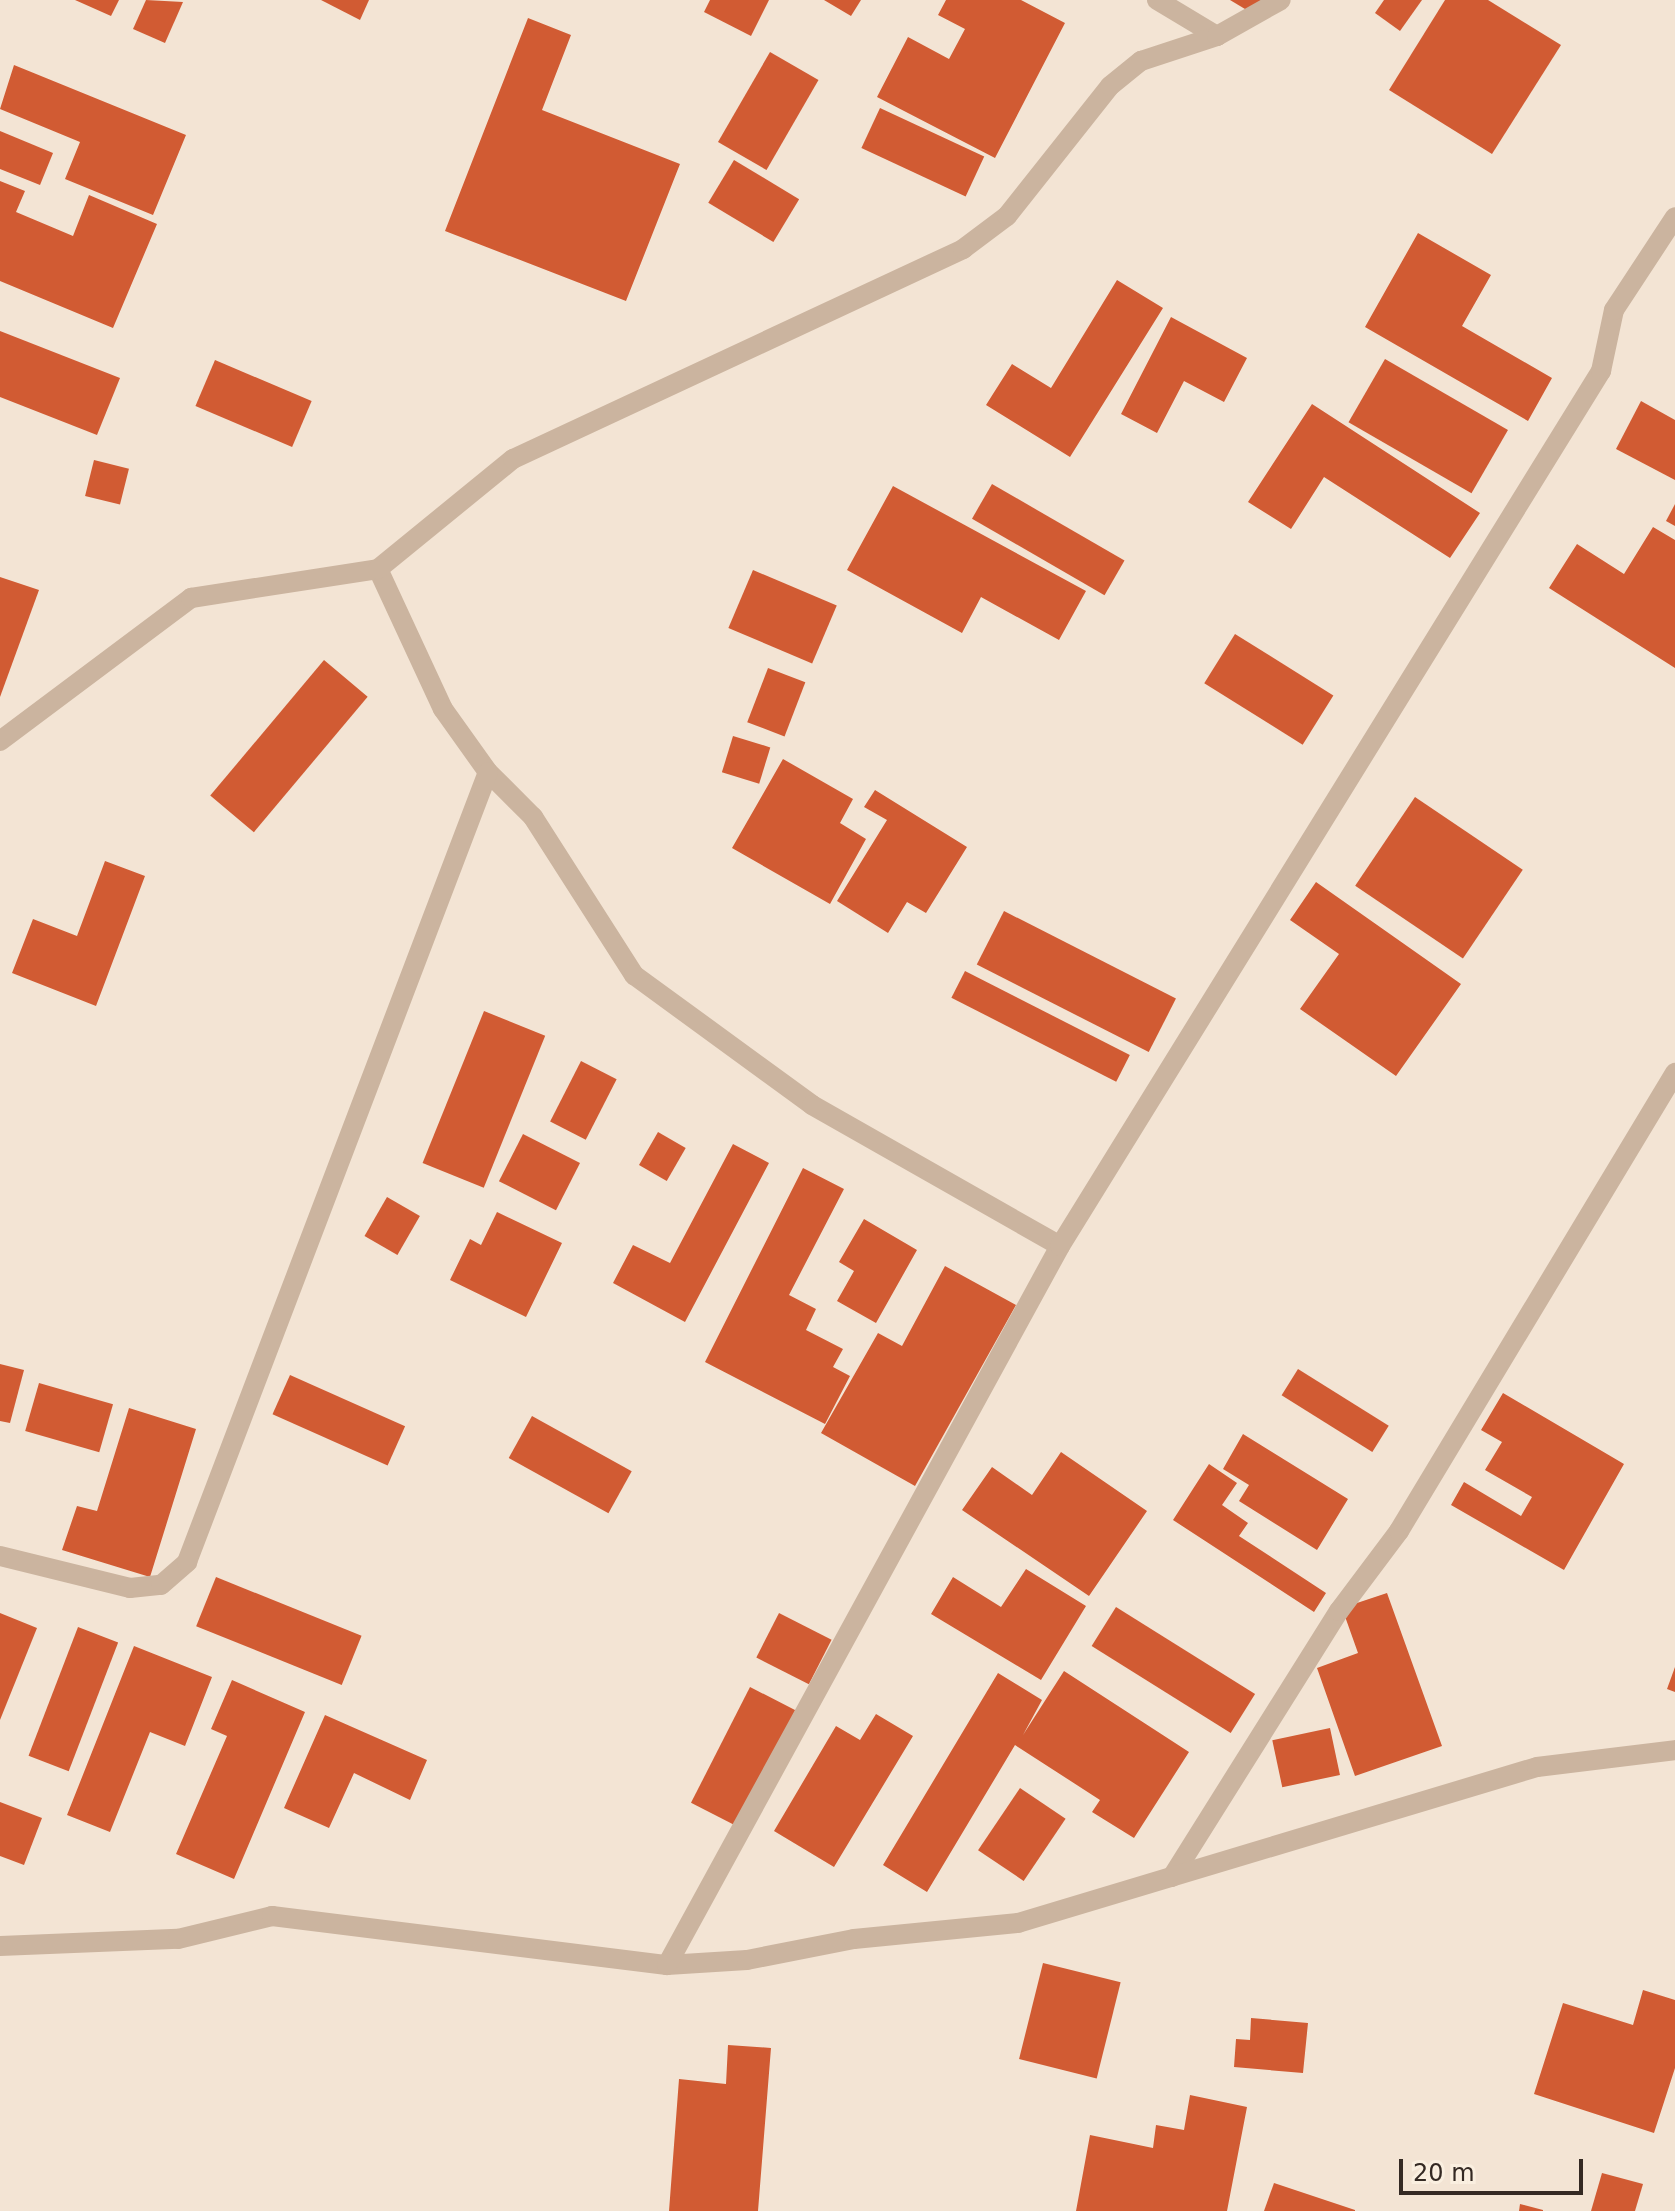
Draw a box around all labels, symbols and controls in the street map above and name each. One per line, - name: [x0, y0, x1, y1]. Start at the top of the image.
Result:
- scale bar: [1403, 2143, 1587, 2193]
- text: 20 m: [1413, 2159, 1475, 2187]

